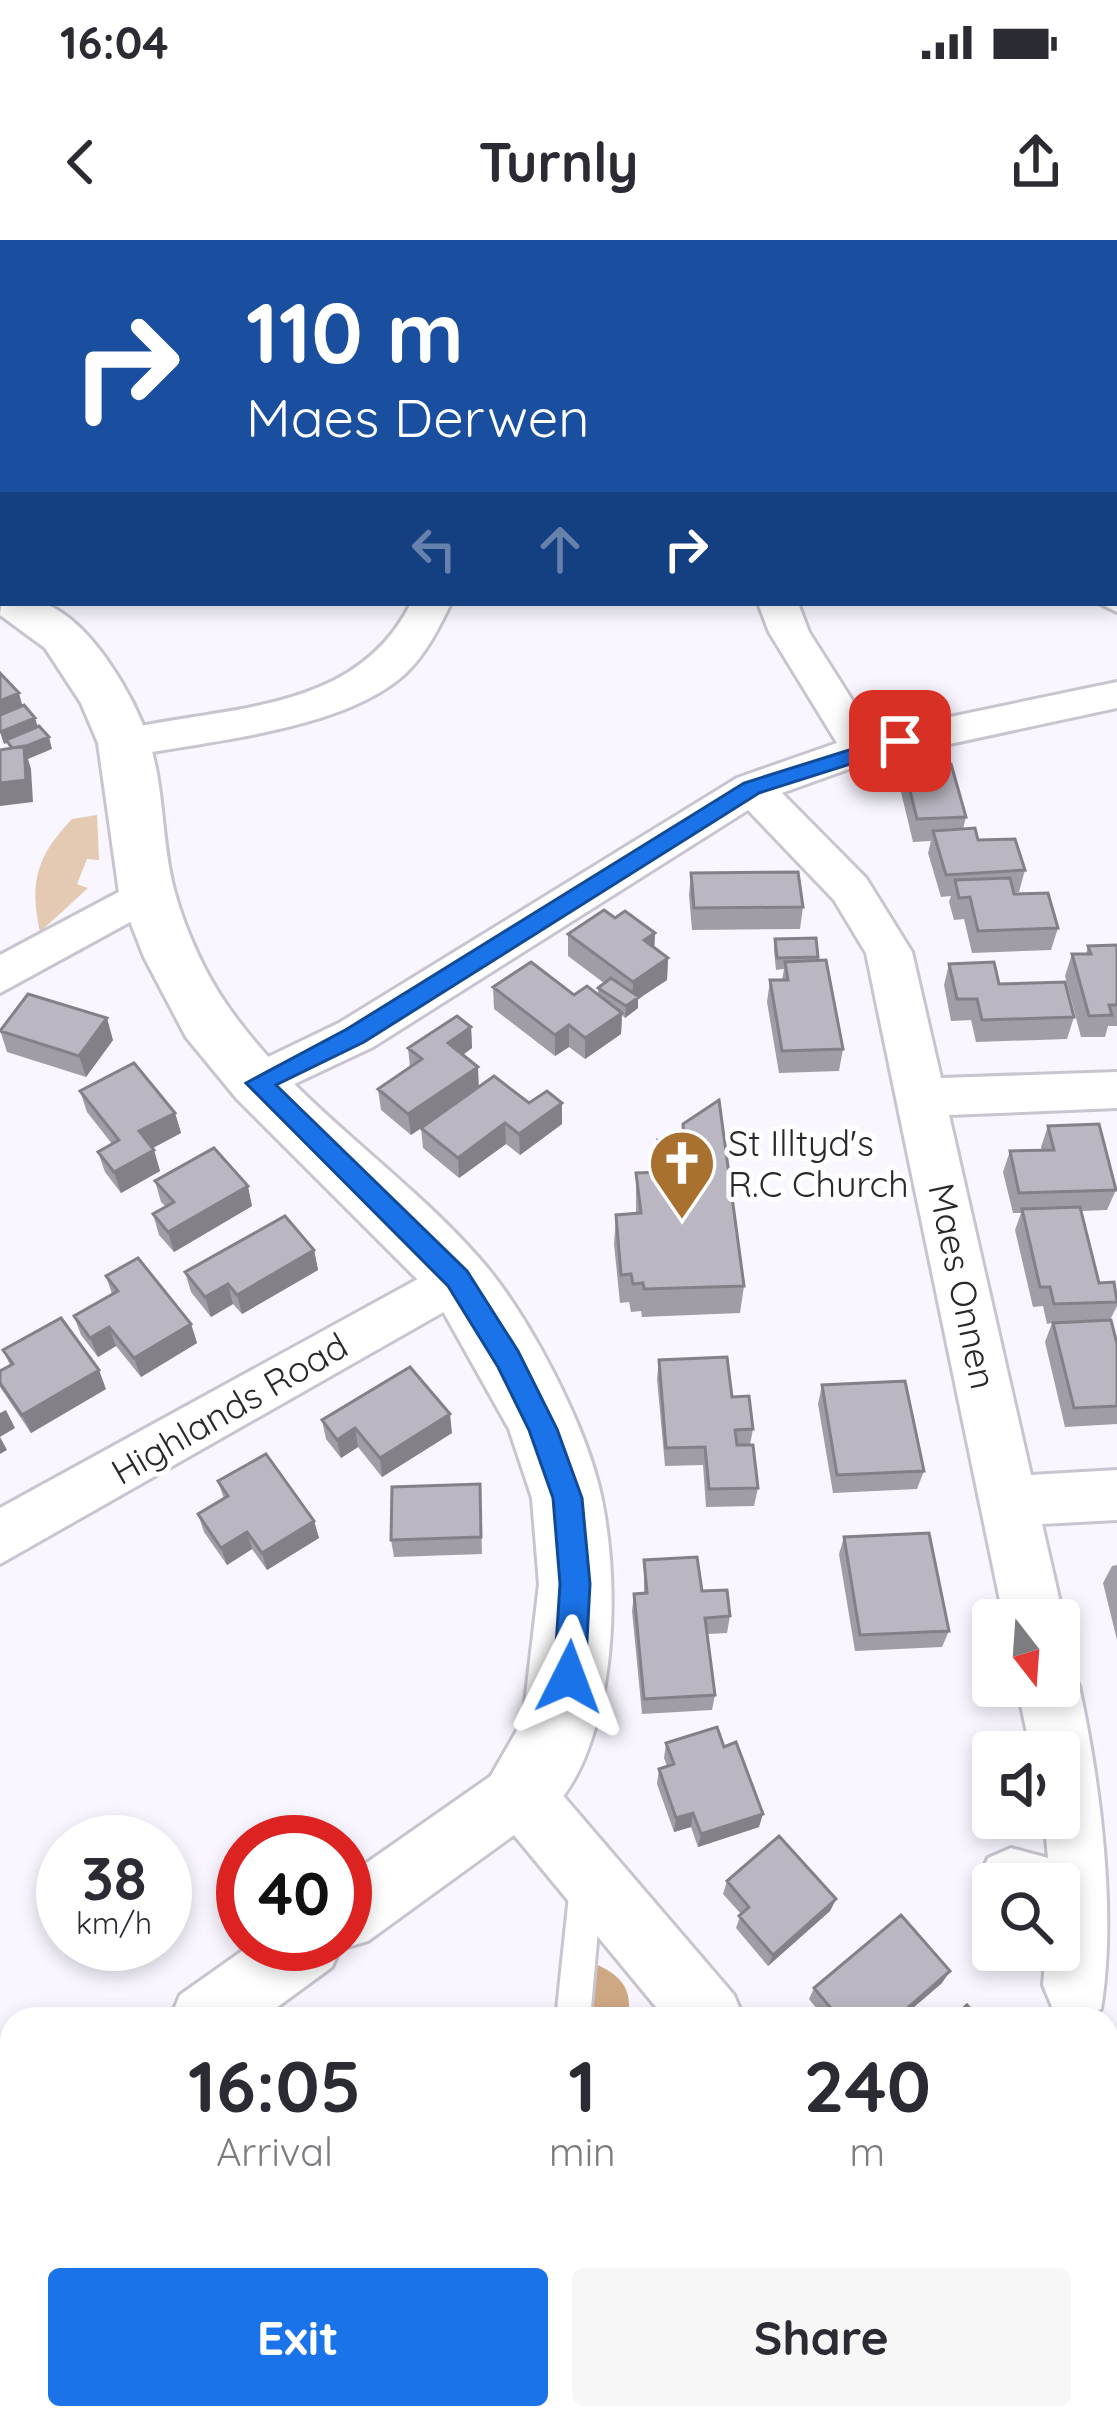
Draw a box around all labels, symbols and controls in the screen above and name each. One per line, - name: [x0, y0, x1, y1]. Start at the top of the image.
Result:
- text: 16:04: [60, 14, 169, 70]
- text: Turnly: [478, 128, 639, 196]
- icon: back: [48, 129, 114, 195]
- icon: share: [1003, 129, 1069, 195]
- text: 110 m: [246, 279, 464, 384]
- icon: right: [48, 288, 204, 444]
- text: Maes Derwen: [246, 383, 590, 451]
- icon: left: [401, 516, 467, 582]
- icon: ahead: [527, 516, 593, 582]
- icon: right: [653, 516, 719, 582]
- pin: [849, 690, 951, 792]
- icon: arrive: [867, 708, 933, 774]
- place label: St Illtyd's R.C Church: [728, 1120, 909, 1206]
- church icon: St Illtyd's R.C Church: [647, 1128, 717, 1222]
- street label: Maes Onnen: [919, 1179, 1007, 1393]
- street label: Highlands Road: [103, 1322, 355, 1494]
- north arrow: [972, 1599, 1080, 1707]
- map controls: [972, 1599, 1080, 1971]
- position arrow: [506, 1614, 632, 1740]
- button: sound: [972, 1731, 1080, 1839]
- speed limit sign: 40: [216, 1815, 372, 1971]
- text: 38: [81, 1840, 147, 1915]
- button: search: [972, 1863, 1080, 1971]
- text: km/h: [76, 1904, 152, 1942]
- text: 16:05: [188, 2040, 361, 2130]
- text: 1: [568, 2040, 596, 2130]
- text: 240: [804, 2040, 931, 2130]
- text: Arrival: [216, 2127, 333, 2176]
- text: min: [549, 2127, 616, 2176]
- text: m: [849, 2127, 885, 2176]
- button: Exit: [48, 2268, 548, 2406]
- button: Share: [572, 2268, 1071, 2406]

